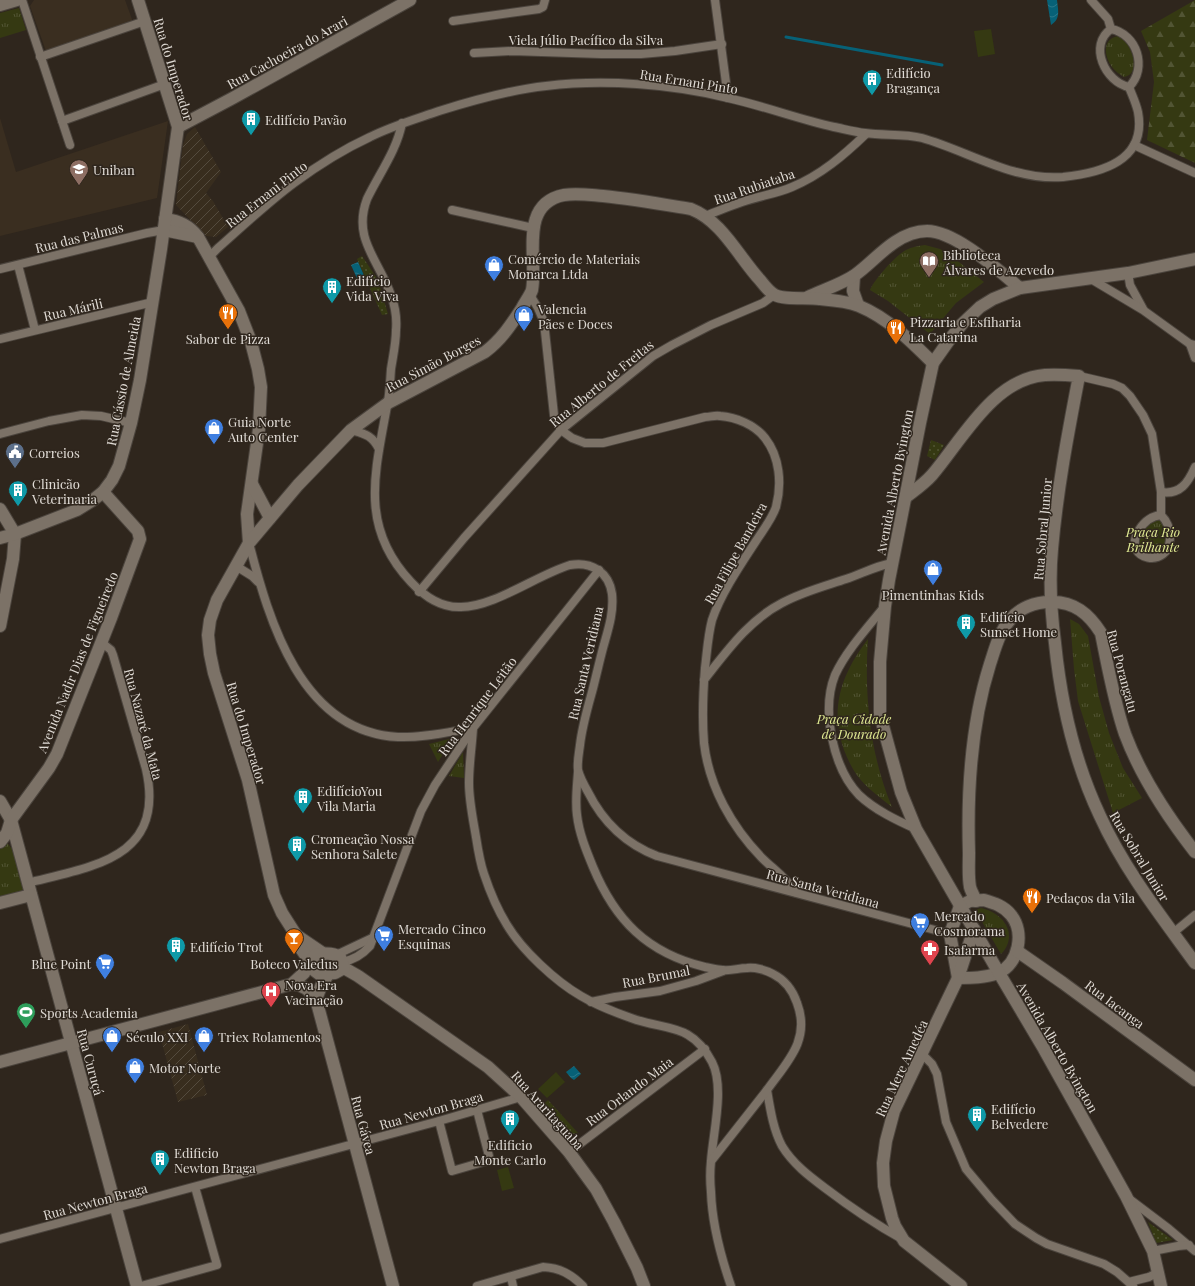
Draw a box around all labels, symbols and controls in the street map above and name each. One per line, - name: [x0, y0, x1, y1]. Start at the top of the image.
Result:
- street label: Rua Cachoeira do Arari: [224, 12, 350, 92]
- street label: Rua do Imperador: [150, 16, 198, 122]
- street label: Viela Júlio Pacífico da Silva: [508, 31, 664, 48]
- place label: Edifício Bragança: [886, 64, 941, 96]
- street label: Rua Ernani Pinto: [639, 65, 739, 97]
- building icon: Edifício Bragança: [861, 68, 883, 96]
- building icon: Edifício Pavão: [240, 108, 262, 136]
- place label: Edifício Pavão: [265, 111, 347, 128]
- street label: Rua Ernani Pinto: [222, 157, 310, 231]
- school or university icon: Uniban: [68, 158, 90, 186]
- place label: Uniban: [93, 161, 135, 178]
- street label: Rua Rubiataba: [712, 164, 797, 208]
- street label: Rua das Palmas: [33, 218, 125, 256]
- place label: Biblioteca Álvares de Azevedo: [942, 246, 1054, 278]
- place label: Comércio de Materiais Monarca Ltda: [508, 250, 640, 282]
- library icon: Biblioteca Álvares de Azevedo: [918, 250, 940, 278]
- shop icon: Comércio de Materiais Monarca Ltda: [483, 254, 505, 282]
- place label: Edifício Vida Viva: [345, 272, 399, 304]
- building icon: Edifício Vida Viva: [321, 276, 343, 304]
- street label: Rua Márili: [42, 294, 105, 324]
- place label: Valencia Pães e Doces: [537, 300, 613, 332]
- restaurant icon: Sabor de Pizza: [217, 302, 239, 330]
- shop icon: Valencia Pães e Doces: [513, 304, 535, 332]
- place label: Pizzaria e Esfiharia La Catarina: [910, 313, 1022, 345]
- street label: Rua Cássio de Almeida: [102, 314, 144, 447]
- restaurant icon: Pizzaria e Esfiharia La Catarina: [885, 317, 907, 345]
- place label: Sabor de Pizza: [186, 330, 271, 347]
- street label: Rua Simão Borges: [383, 331, 483, 395]
- street label: Rua Alberto de Freitas: [545, 336, 657, 430]
- street label: Avenida Alberto Byington: [871, 407, 917, 557]
- place label: Guia Norte Auto Center: [227, 413, 299, 445]
- shop icon: Guia Norte Auto Center: [203, 417, 225, 445]
- public building icon: Correios: [4, 441, 26, 469]
- place label: Correios: [29, 444, 80, 461]
- place label: Clinicão Veterinaria: [31, 475, 98, 507]
- street label: Rua Sobral Junior: [1029, 477, 1055, 581]
- building icon: Clinicão Veterinaria: [7, 479, 29, 507]
- street label: Rua Filipe Bandeira: [700, 498, 770, 607]
- park label: Praça Rio Brilhante: [1125, 523, 1180, 555]
- shop icon: Pimentinhas Kids: [922, 558, 944, 586]
- street label: Avenida Nadir Dias de Figueiredo: [32, 569, 121, 756]
- place label: Pimentinhas Kids: [882, 586, 984, 603]
- street label: Rua Santa Veridiana: [564, 604, 606, 722]
- place label: Edifício Sunset Home: [980, 608, 1058, 640]
- building icon: Edifício Sunset Home: [955, 612, 977, 640]
- street label: Rua Porangatu: [1104, 628, 1142, 715]
- street label: Rua Henrique Leitão: [434, 653, 520, 759]
- street label: Rua Nazaré da Mata: [121, 666, 167, 782]
- street label: Rua do Imperador: [223, 680, 271, 786]
- park label: Praça Cidade de Dourado: [816, 710, 892, 742]
- place label: EdifícioYou Vila Maria: [316, 782, 383, 814]
- building icon: EdifícioYou Vila Maria: [292, 786, 314, 814]
- street label: Rua Sobral Junior: [1106, 808, 1174, 904]
- place label: Cromeação Nossa Senhora Salete: [311, 830, 415, 862]
- building icon: Cromeação Nossa Senhora Salete: [286, 834, 308, 862]
- street label: Rua Santa Veridiana: [765, 865, 882, 911]
- restaurant icon: Pedaços da Vila: [1021, 886, 1043, 914]
- place label: Pedaços da Vila: [1046, 889, 1136, 906]
- place label: Mercado Cosmorama: [934, 907, 1005, 939]
- supermarket icon: Mercado Cosmorama: [909, 911, 931, 939]
- place label: Mercado Cinco Esquinas: [398, 920, 486, 952]
- supermarket icon: Mercado Cinco Esquinas: [373, 924, 395, 952]
- bar icon: Boteco Valedus: [283, 927, 305, 955]
- building icon: Edifício Trot: [165, 935, 187, 963]
- place label: Edifício Trot: [190, 938, 263, 955]
- pharmacy icon: Isafarma: [919, 938, 941, 966]
- place label: Isafarma: [944, 941, 996, 958]
- supermarket icon: Blue Point: [94, 952, 116, 980]
- place label: Blue Point: [31, 955, 91, 972]
- place label: Boteco Valedus: [250, 955, 338, 972]
- street label: Rua Brumal: [621, 961, 692, 991]
- place label: Nova Era Vacinação: [284, 976, 343, 1008]
- street label: Rua Iacanga: [1082, 976, 1148, 1032]
- street label: Avenida Alberto Byington: [1013, 978, 1102, 1116]
- hospital icon: Nova Era Vacinação: [260, 980, 282, 1008]
- sports icon: Sports Academia: [15, 1001, 37, 1029]
- place label: Sports Academia: [40, 1004, 138, 1021]
- street label: Rua Mere Amedéa: [871, 1016, 931, 1119]
- shop icon: Século XXI: [101, 1025, 123, 1053]
- shop icon: Triex Rolamentos: [193, 1025, 215, 1053]
- street label: Rua Curuçá: [74, 1027, 108, 1098]
- place label: Século XXI: [126, 1028, 188, 1045]
- place label: Triex Rolamentos: [218, 1028, 321, 1045]
- street label: Rua Orlando Maia: [582, 1052, 676, 1129]
- shop icon: Motor Norte: [124, 1056, 146, 1084]
- place label: Motor Norte: [149, 1059, 221, 1076]
- street label: Rua Araritaguaba: [508, 1067, 588, 1154]
- street label: Rua Newton Braga: [377, 1087, 485, 1133]
- street label: Rua Gávea: [348, 1094, 380, 1157]
- place label: Edifício Belvedere: [991, 1100, 1049, 1132]
- building icon: Edifício Belvedere: [966, 1104, 988, 1132]
- building icon: Edificio Monte Carlo: [499, 1108, 521, 1136]
- place label: Edificio Monte Carlo: [474, 1136, 546, 1168]
- place label: Edificio Newton Braga: [174, 1144, 256, 1176]
- building icon: Edificio Newton Braga: [149, 1148, 171, 1176]
- street label: Rua Newton Braga: [41, 1179, 149, 1223]

